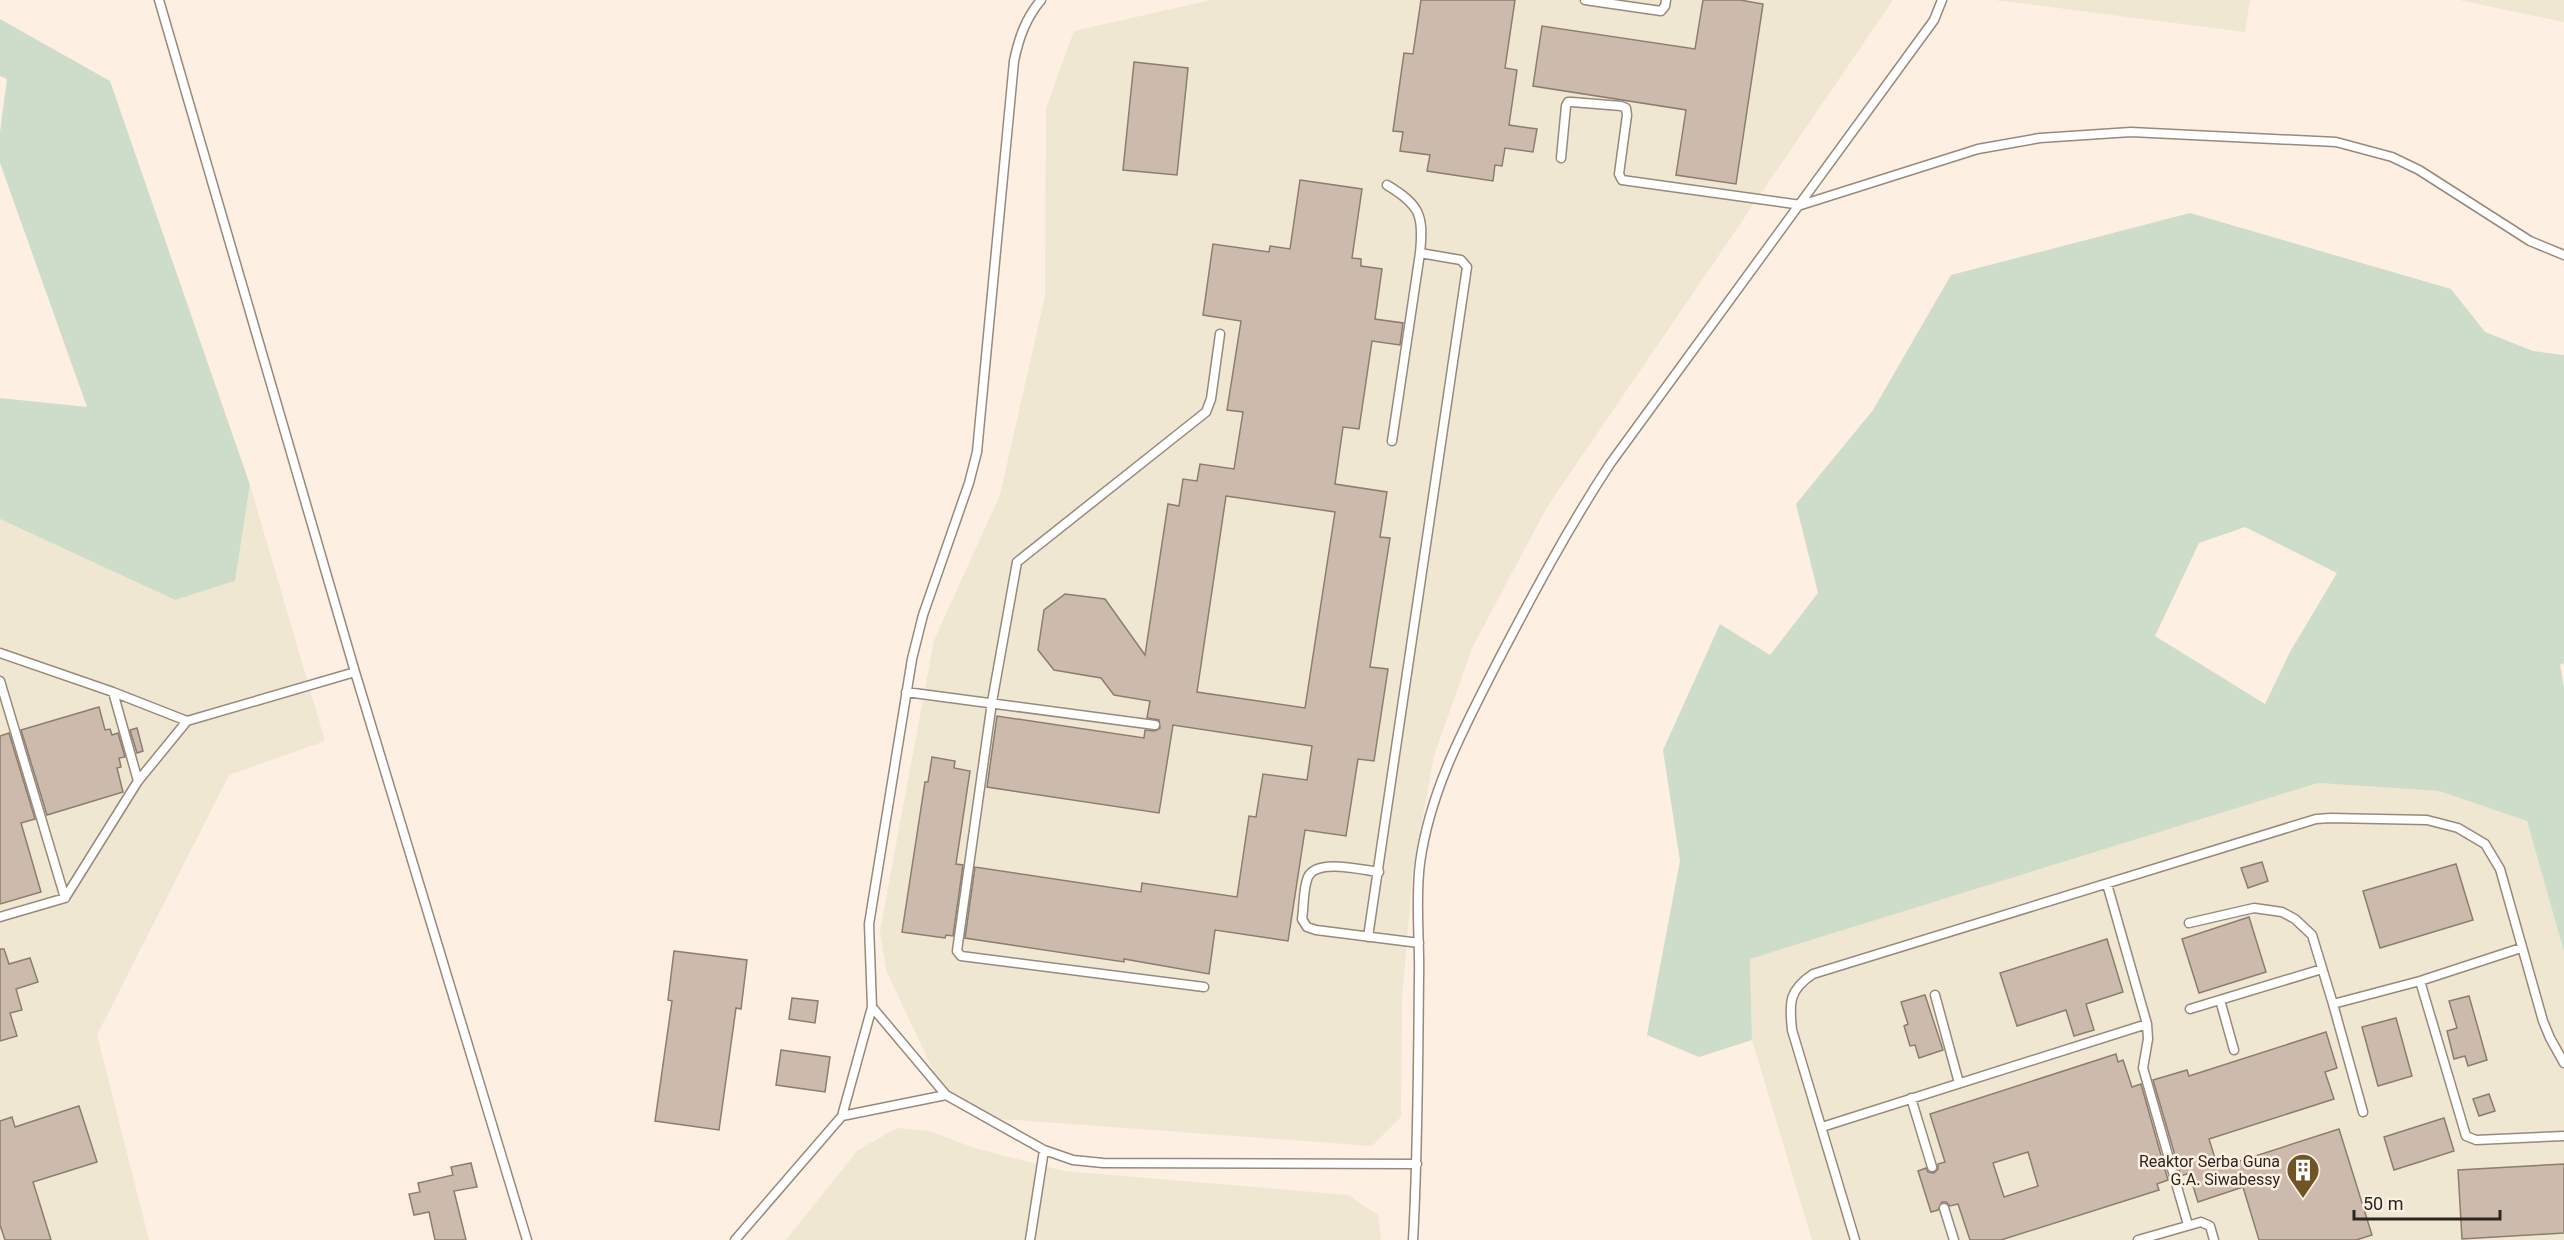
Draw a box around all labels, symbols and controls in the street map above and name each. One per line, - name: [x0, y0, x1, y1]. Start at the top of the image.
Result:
- place label: Reaktor Serba Guna G.A. Siwabessy: [2139, 1152, 2280, 1189]
- building icon: Reaktor Serba Guna G.A. Siwabessy: [2285, 1152, 2321, 1199]
- scale bar: [2354, 1183, 2500, 1221]
- text: 50 m: [2363, 1193, 2403, 1214]

